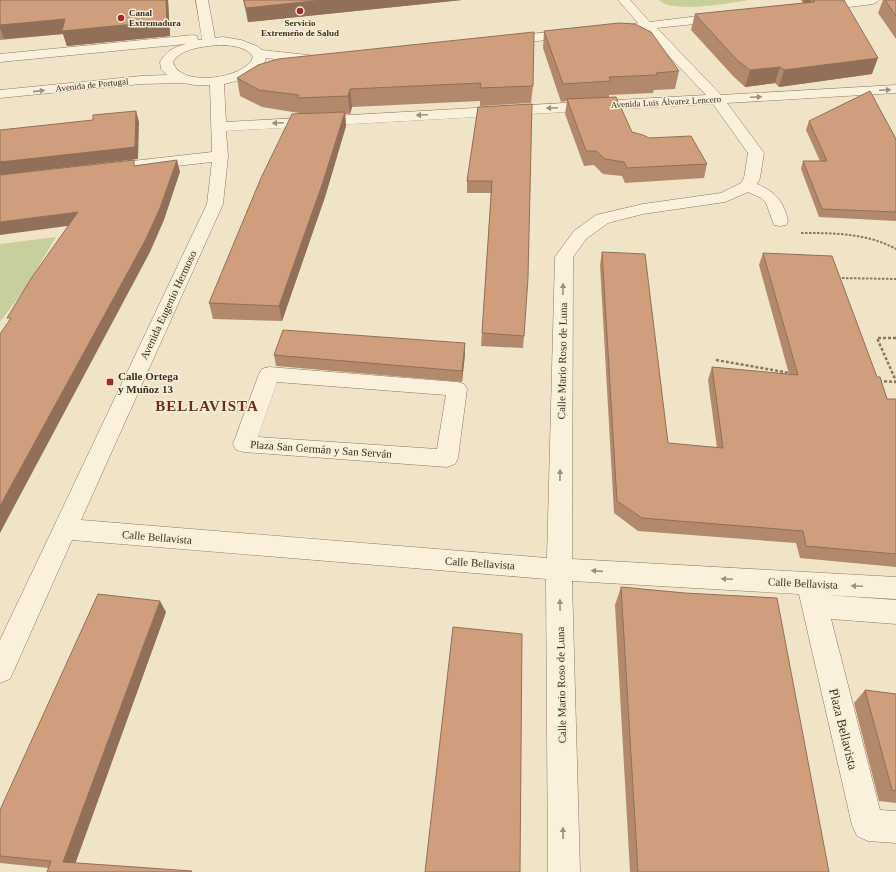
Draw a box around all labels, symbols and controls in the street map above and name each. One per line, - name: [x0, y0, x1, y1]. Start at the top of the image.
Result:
- marker: Servicio Extremeño de Salud: [295, 6, 305, 16]
- place label: Canal Extremadura: [129, 8, 181, 28]
- marker: Canal Extremadura: [116, 13, 126, 23]
- place label: Servicio Extremeño de Salud: [261, 18, 339, 38]
- street label: Avenida de Portugal: [55, 76, 129, 94]
- one-way arrow: [879, 86, 891, 93]
- one-way arrow: [33, 87, 45, 94]
- street label: Avenida Luis Álvarez Lencero: [611, 94, 722, 110]
- one-way arrow: [750, 94, 762, 101]
- one-way arrow: [546, 105, 558, 112]
- one-way arrow: [416, 112, 428, 119]
- one-way arrow: [272, 120, 284, 127]
- street label: Avenida Eugenio Hermoso: [137, 248, 199, 361]
- one-way arrow: [560, 282, 566, 295]
- street label: Calle Mario Roso de Luna: [555, 302, 569, 419]
- place label: Calle Ortega y Muñoz 13: [118, 370, 179, 395]
- marker: Calle Ortega y Muñoz 13: [105, 377, 115, 387]
- district label: BELLAVISTA: [155, 398, 259, 414]
- street label: Plaza San Germán y San Serván: [250, 438, 393, 460]
- one-way arrow: [557, 468, 563, 481]
- street label: Calle Bellavista: [122, 528, 192, 546]
- street label: Calle Bellavista: [445, 555, 515, 571]
- one-way arrow: [591, 568, 603, 575]
- one-way arrow: [721, 575, 733, 582]
- street label: Calle Bellavista: [768, 575, 838, 591]
- one-way arrow: [851, 582, 863, 589]
- one-way arrow: [557, 598, 563, 611]
- street label: Calle Mario Roso de Luna: [554, 626, 568, 743]
- street label: Plaza Bellavista: [826, 687, 861, 772]
- one-way arrow: [560, 826, 566, 839]

